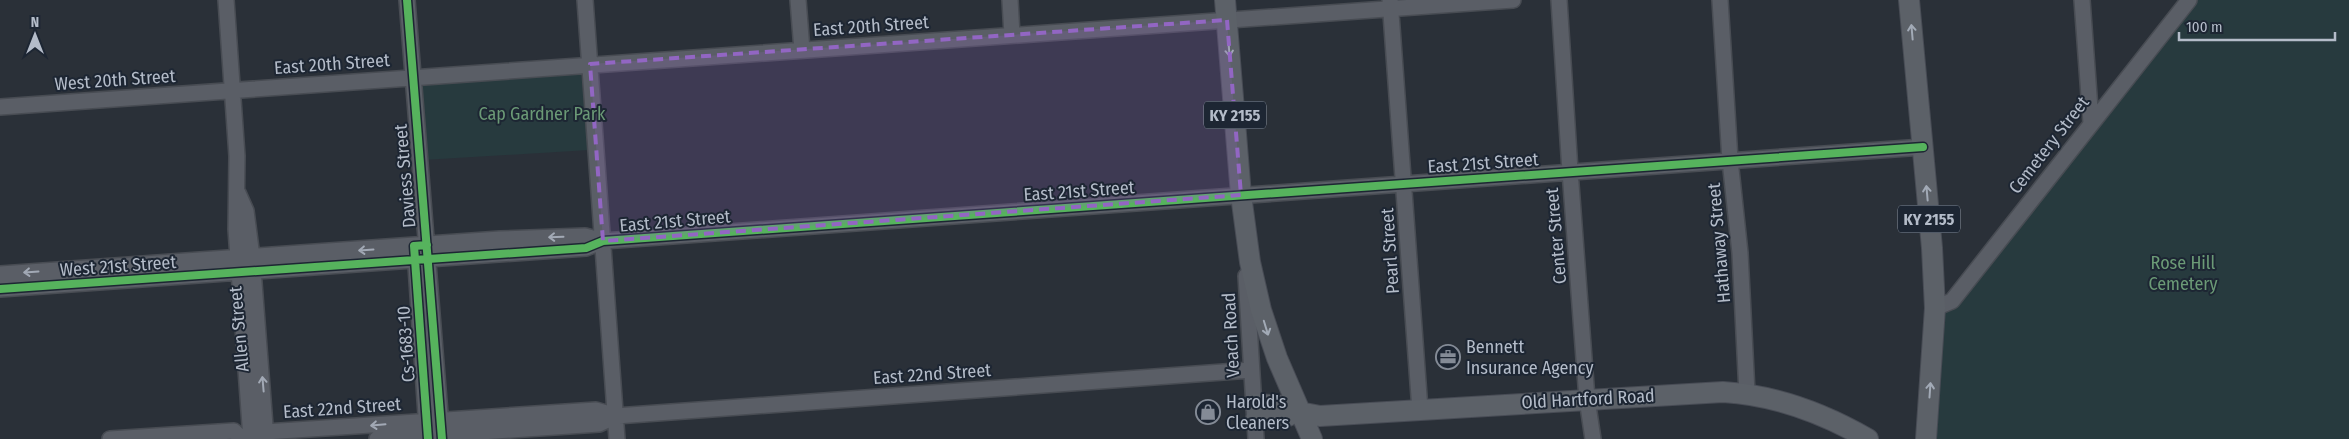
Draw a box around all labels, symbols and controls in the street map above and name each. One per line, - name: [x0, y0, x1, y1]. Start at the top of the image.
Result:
- north arrow: [10, 10, 60, 60]
- scale bar: [2179, 10, 2335, 42]
- street label: East 20th Street: [812, 11, 930, 41]
- text: N: [31, 14, 39, 31]
- text: 100 m: [2186, 18, 2223, 36]
- one-way arrow: [1907, 24, 1917, 40]
- one-way arrow: [1225, 40, 1234, 56]
- street label: East 20th Street: [273, 49, 391, 79]
- street label: West 20th Street: [54, 65, 176, 95]
- street label: Cemetery Street: [2004, 92, 2094, 198]
- road number: KY 2155: [1204, 102, 1266, 128]
- park label: Cap Gardner Park: [478, 103, 606, 125]
- street label: Daviess Street: [390, 123, 420, 229]
- street label: East 21st Street: [1427, 148, 1539, 178]
- street label: East 21st Street: [1023, 176, 1135, 206]
- street label: Hathaway Street: [1703, 182, 1735, 304]
- one-way arrow: [1922, 186, 1932, 202]
- street label: Center Street: [1541, 187, 1571, 285]
- street label: East 21st Street: [619, 205, 732, 237]
- road number: KY 2155: [1898, 205, 1960, 232]
- street label: Pearl Street: [1376, 207, 1404, 295]
- one-way arrow: [548, 232, 564, 241]
- one-way arrow: [358, 245, 374, 254]
- street label: West 21st Street: [59, 251, 177, 281]
- park label: Rose Hill Cemetery: [2148, 252, 2218, 295]
- one-way arrow: [24, 267, 40, 276]
- street label: Allen Street: [224, 285, 254, 373]
- street label: Veach Road: [1218, 292, 1244, 378]
- street label: Cs-1683-10: [392, 305, 420, 383]
- one-way arrow: [1262, 320, 1272, 336]
- place label: Bennett Insurance Agency: [1466, 336, 1594, 379]
- office icon: Bennett Insurance Agency: [1435, 344, 1461, 370]
- street label: East 22nd Street: [872, 359, 992, 389]
- one-way arrow: [258, 376, 267, 392]
- one-way arrow: [1925, 383, 1934, 399]
- street label: Old Hartford Road: [1521, 385, 1655, 413]
- place label: Harold's Cleaners: [1226, 391, 1290, 434]
- street label: East 22nd Street: [282, 393, 402, 423]
- shop icon: Harold's Cleaners: [1195, 399, 1221, 425]
- one-way arrow: [370, 420, 386, 430]

